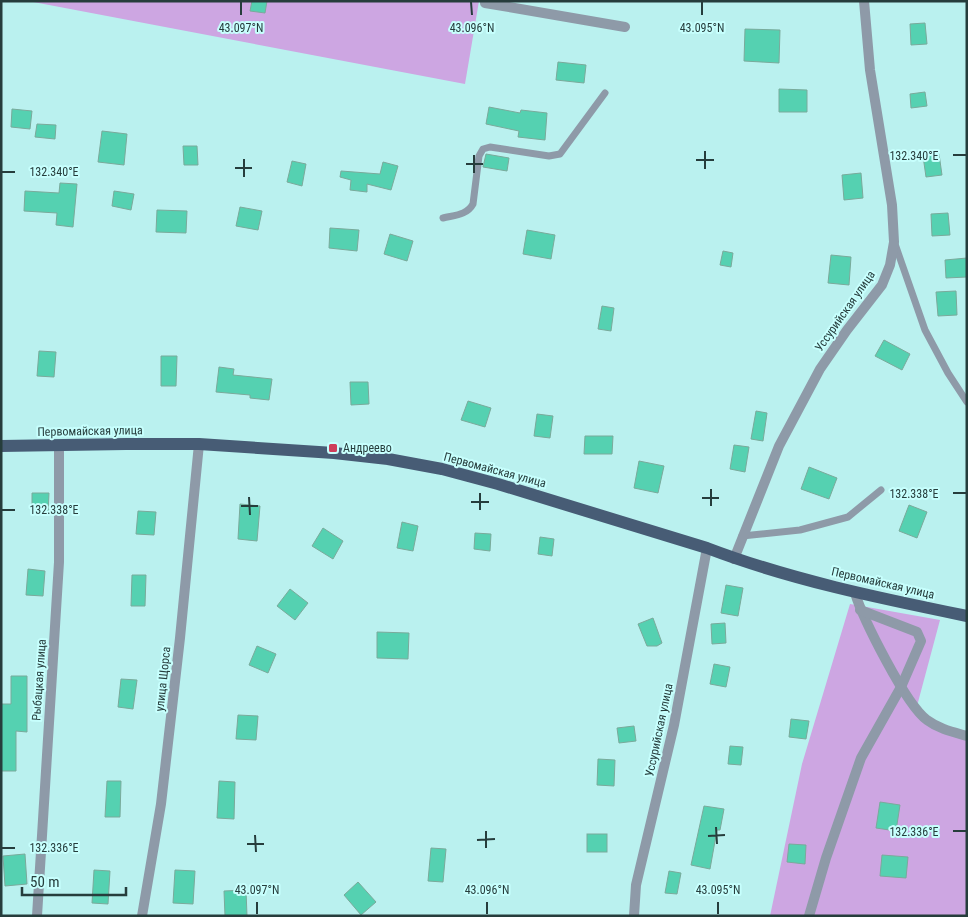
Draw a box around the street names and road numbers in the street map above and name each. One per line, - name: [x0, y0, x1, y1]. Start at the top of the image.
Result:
- street label: Уссурийская улица: [812, 268, 878, 354]
- street label: Первомайская улица: [37, 423, 143, 439]
- street label: Первомайская улица: [442, 450, 548, 490]
- street label: Первомайская улица: [830, 564, 936, 602]
- street label: Рыбацкая улица: [29, 638, 49, 721]
- street label: улица Щорса: [153, 646, 173, 712]
- street label: Уссурийская улица: [642, 682, 676, 778]

